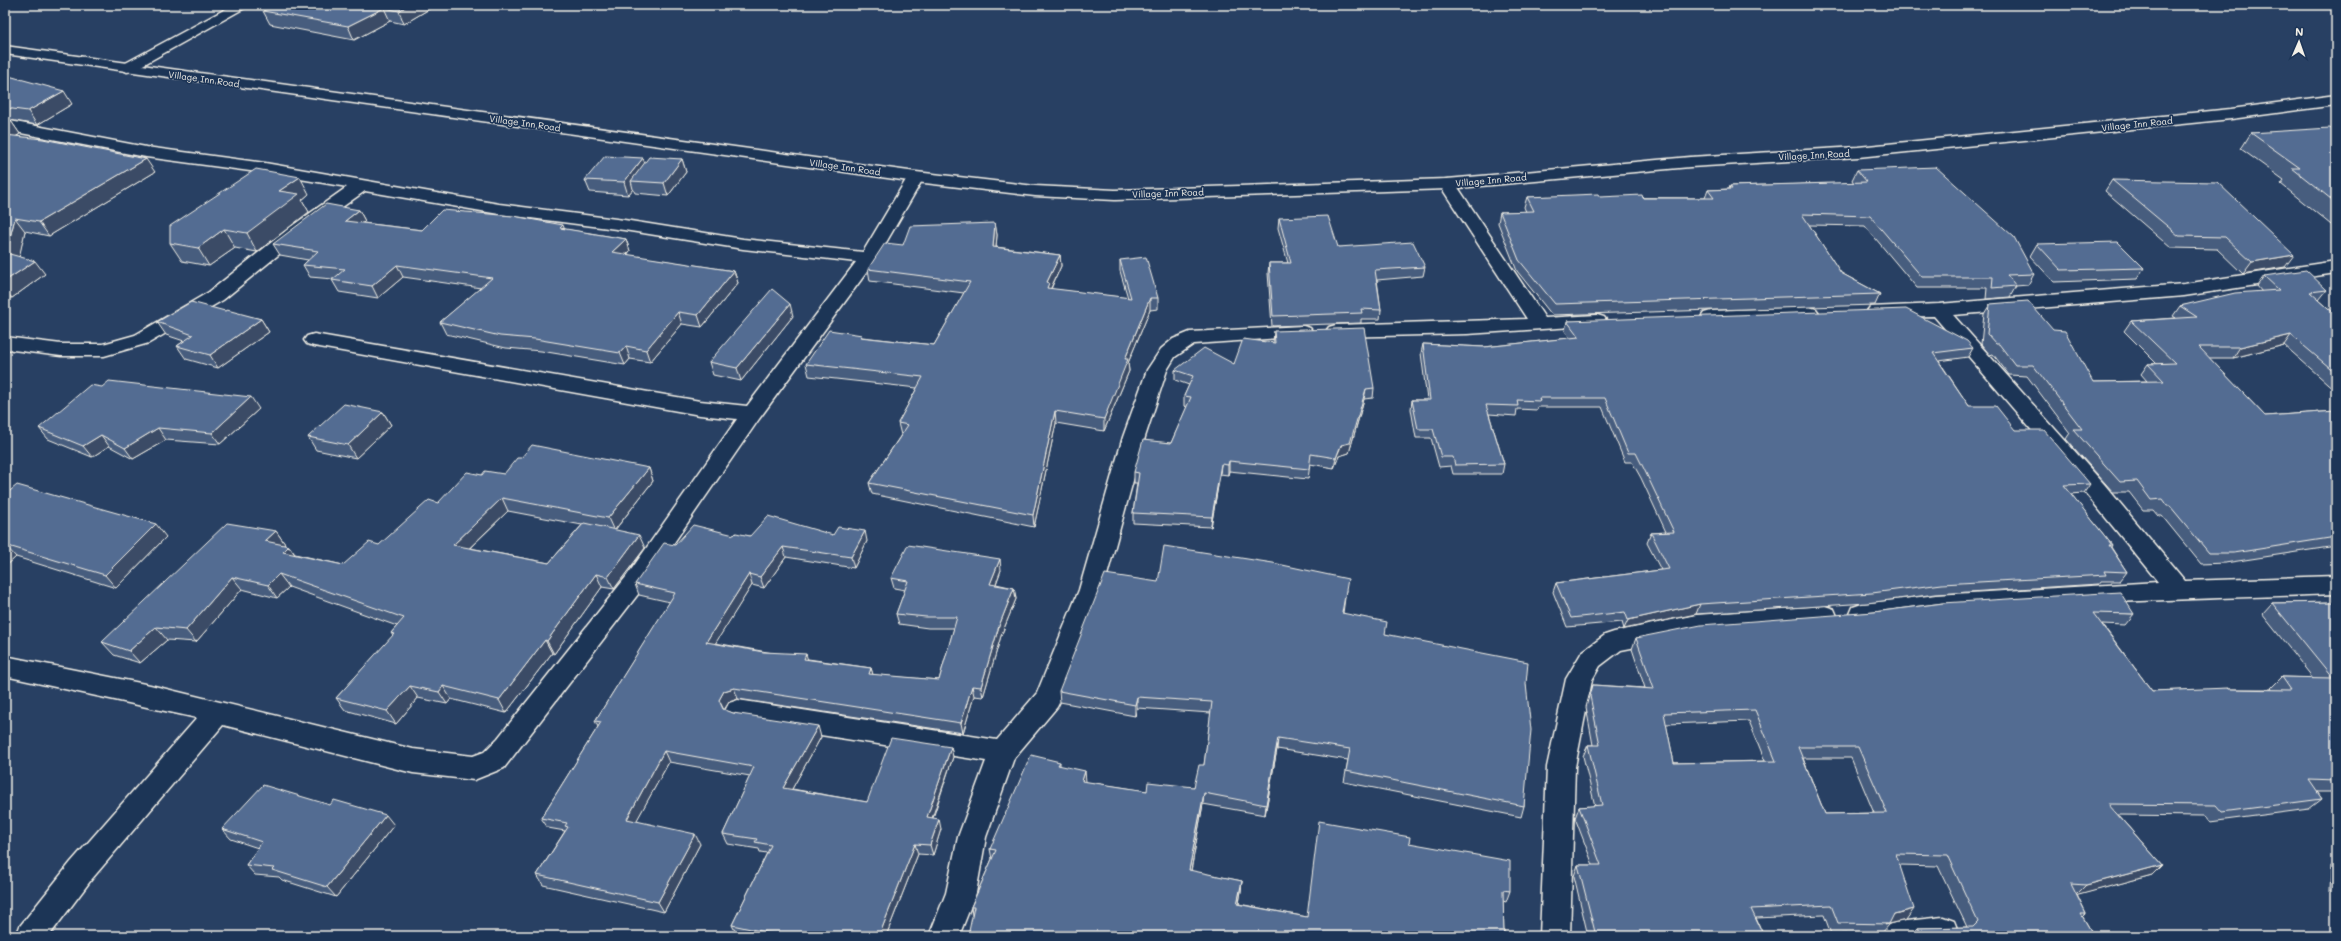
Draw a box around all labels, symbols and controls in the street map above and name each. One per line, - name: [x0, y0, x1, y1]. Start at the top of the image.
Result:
- north arrow: [2279, 22, 2319, 62]
- text: N: [2295, 24, 2304, 39]
- street label: Village Inn Road: [168, 69, 240, 89]
- street label: Village Inn Road: [489, 113, 561, 133]
- street label: Village Inn Road: [2101, 115, 2173, 133]
- street label: Village Inn Road: [1778, 148, 1850, 162]
- street label: Village Inn Road: [809, 157, 881, 177]
- street label: Village Inn Road: [1455, 171, 1527, 189]
- street label: Village Inn Road: [1132, 186, 1204, 200]

